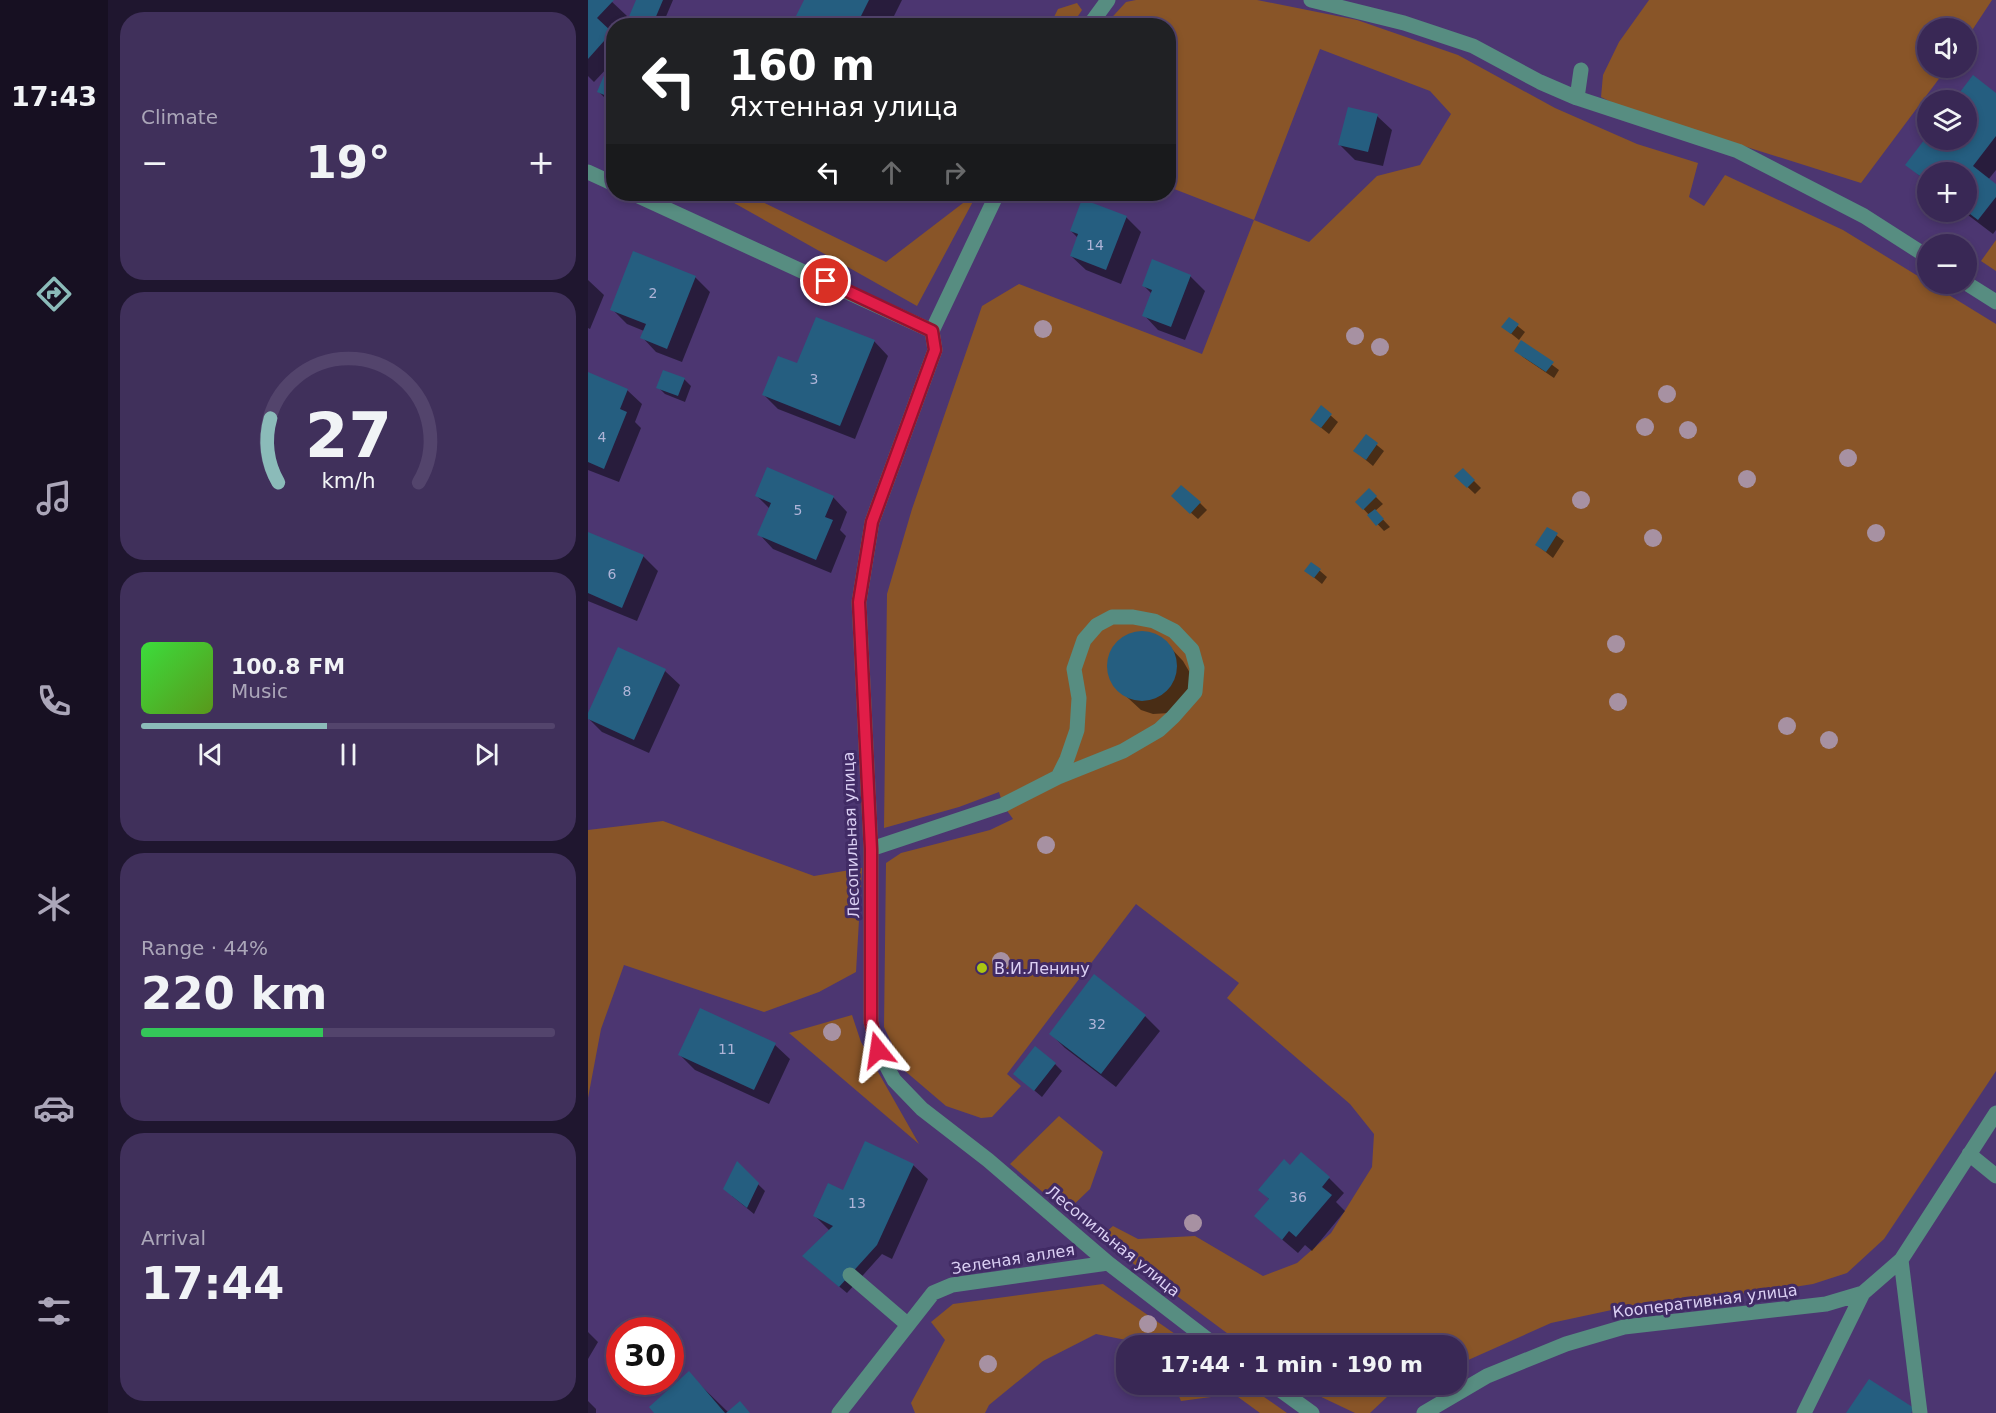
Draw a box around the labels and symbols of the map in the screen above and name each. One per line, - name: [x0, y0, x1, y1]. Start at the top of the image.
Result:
- house number: 14: [1086, 237, 1104, 253]
- pin: [800, 255, 851, 306]
- house number: 2: [649, 285, 657, 301]
- house number: 3: [810, 371, 818, 387]
- house number: 4: [598, 429, 607, 445]
- house number: 5: [794, 502, 802, 518]
- house number: 6: [608, 566, 617, 582]
- house number: 8: [623, 683, 631, 699]
- street label: Лесопильная улица: [839, 751, 863, 919]
- place label: В.И.Ленину: [994, 959, 1090, 978]
- marker: В.И.Ленину: [975, 961, 989, 975]
- house number: 32: [1088, 1016, 1106, 1032]
- position arrow: [846, 1018, 910, 1082]
- house number: 11: [718, 1041, 736, 1057]
- street label: Лесопильная улица: [1042, 1181, 1184, 1301]
- house number: 36: [1289, 1189, 1307, 1205]
- house number: 13: [848, 1195, 866, 1211]
- street label: Зеленая аллея: [950, 1240, 1076, 1278]
- street label: Кооперативная улица: [1611, 1280, 1799, 1322]
- speed limit sign: 30: [606, 1317, 684, 1395]

